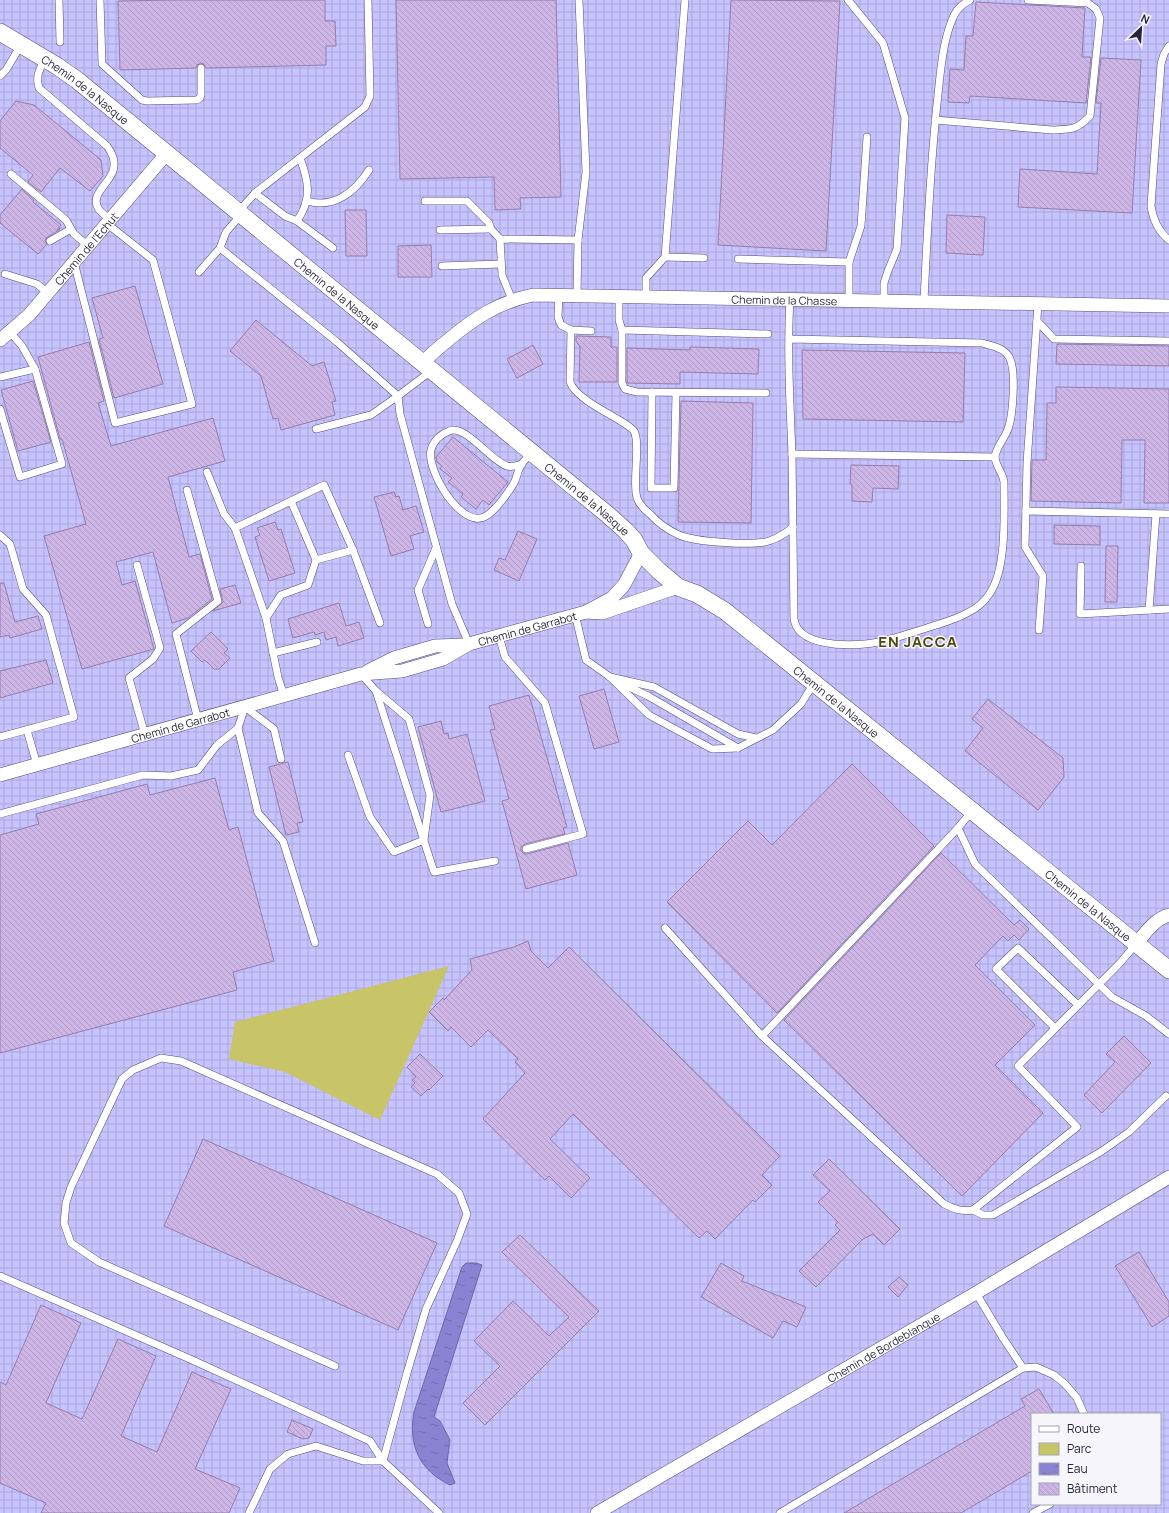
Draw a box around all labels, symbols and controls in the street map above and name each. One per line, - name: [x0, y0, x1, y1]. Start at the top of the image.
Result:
- north arrow: [1121, 8, 1161, 48]
- text: N: [1139, 10, 1152, 27]
- street label: Chemin de la Nasque: [39, 51, 133, 128]
- street label: Chemin de l'Echut: [51, 209, 121, 288]
- street label: Chemin de la Nasque: [291, 254, 383, 333]
- street label: Chemin de la Chasse: [731, 291, 838, 308]
- street label: Chemin de la Nasque: [542, 459, 634, 539]
- street label: Chemin de Garrabot: [476, 607, 578, 649]
- district label: EN JACCA: [878, 631, 958, 652]
- street label: Chemin de la Nasque: [791, 662, 883, 741]
- street label: Chemin de Garrabot: [129, 704, 231, 746]
- street label: Chemin de la Nasque: [1043, 866, 1135, 945]
- street label: Chemin de Bordeblanque: [824, 1308, 943, 1385]
- legend: [1031, 1413, 1161, 1505]
- text: Route: [1067, 1420, 1100, 1437]
- text: Parc: [1067, 1440, 1092, 1457]
- text: Eau: [1067, 1460, 1088, 1477]
- text: Bâtiment: [1067, 1480, 1118, 1497]

